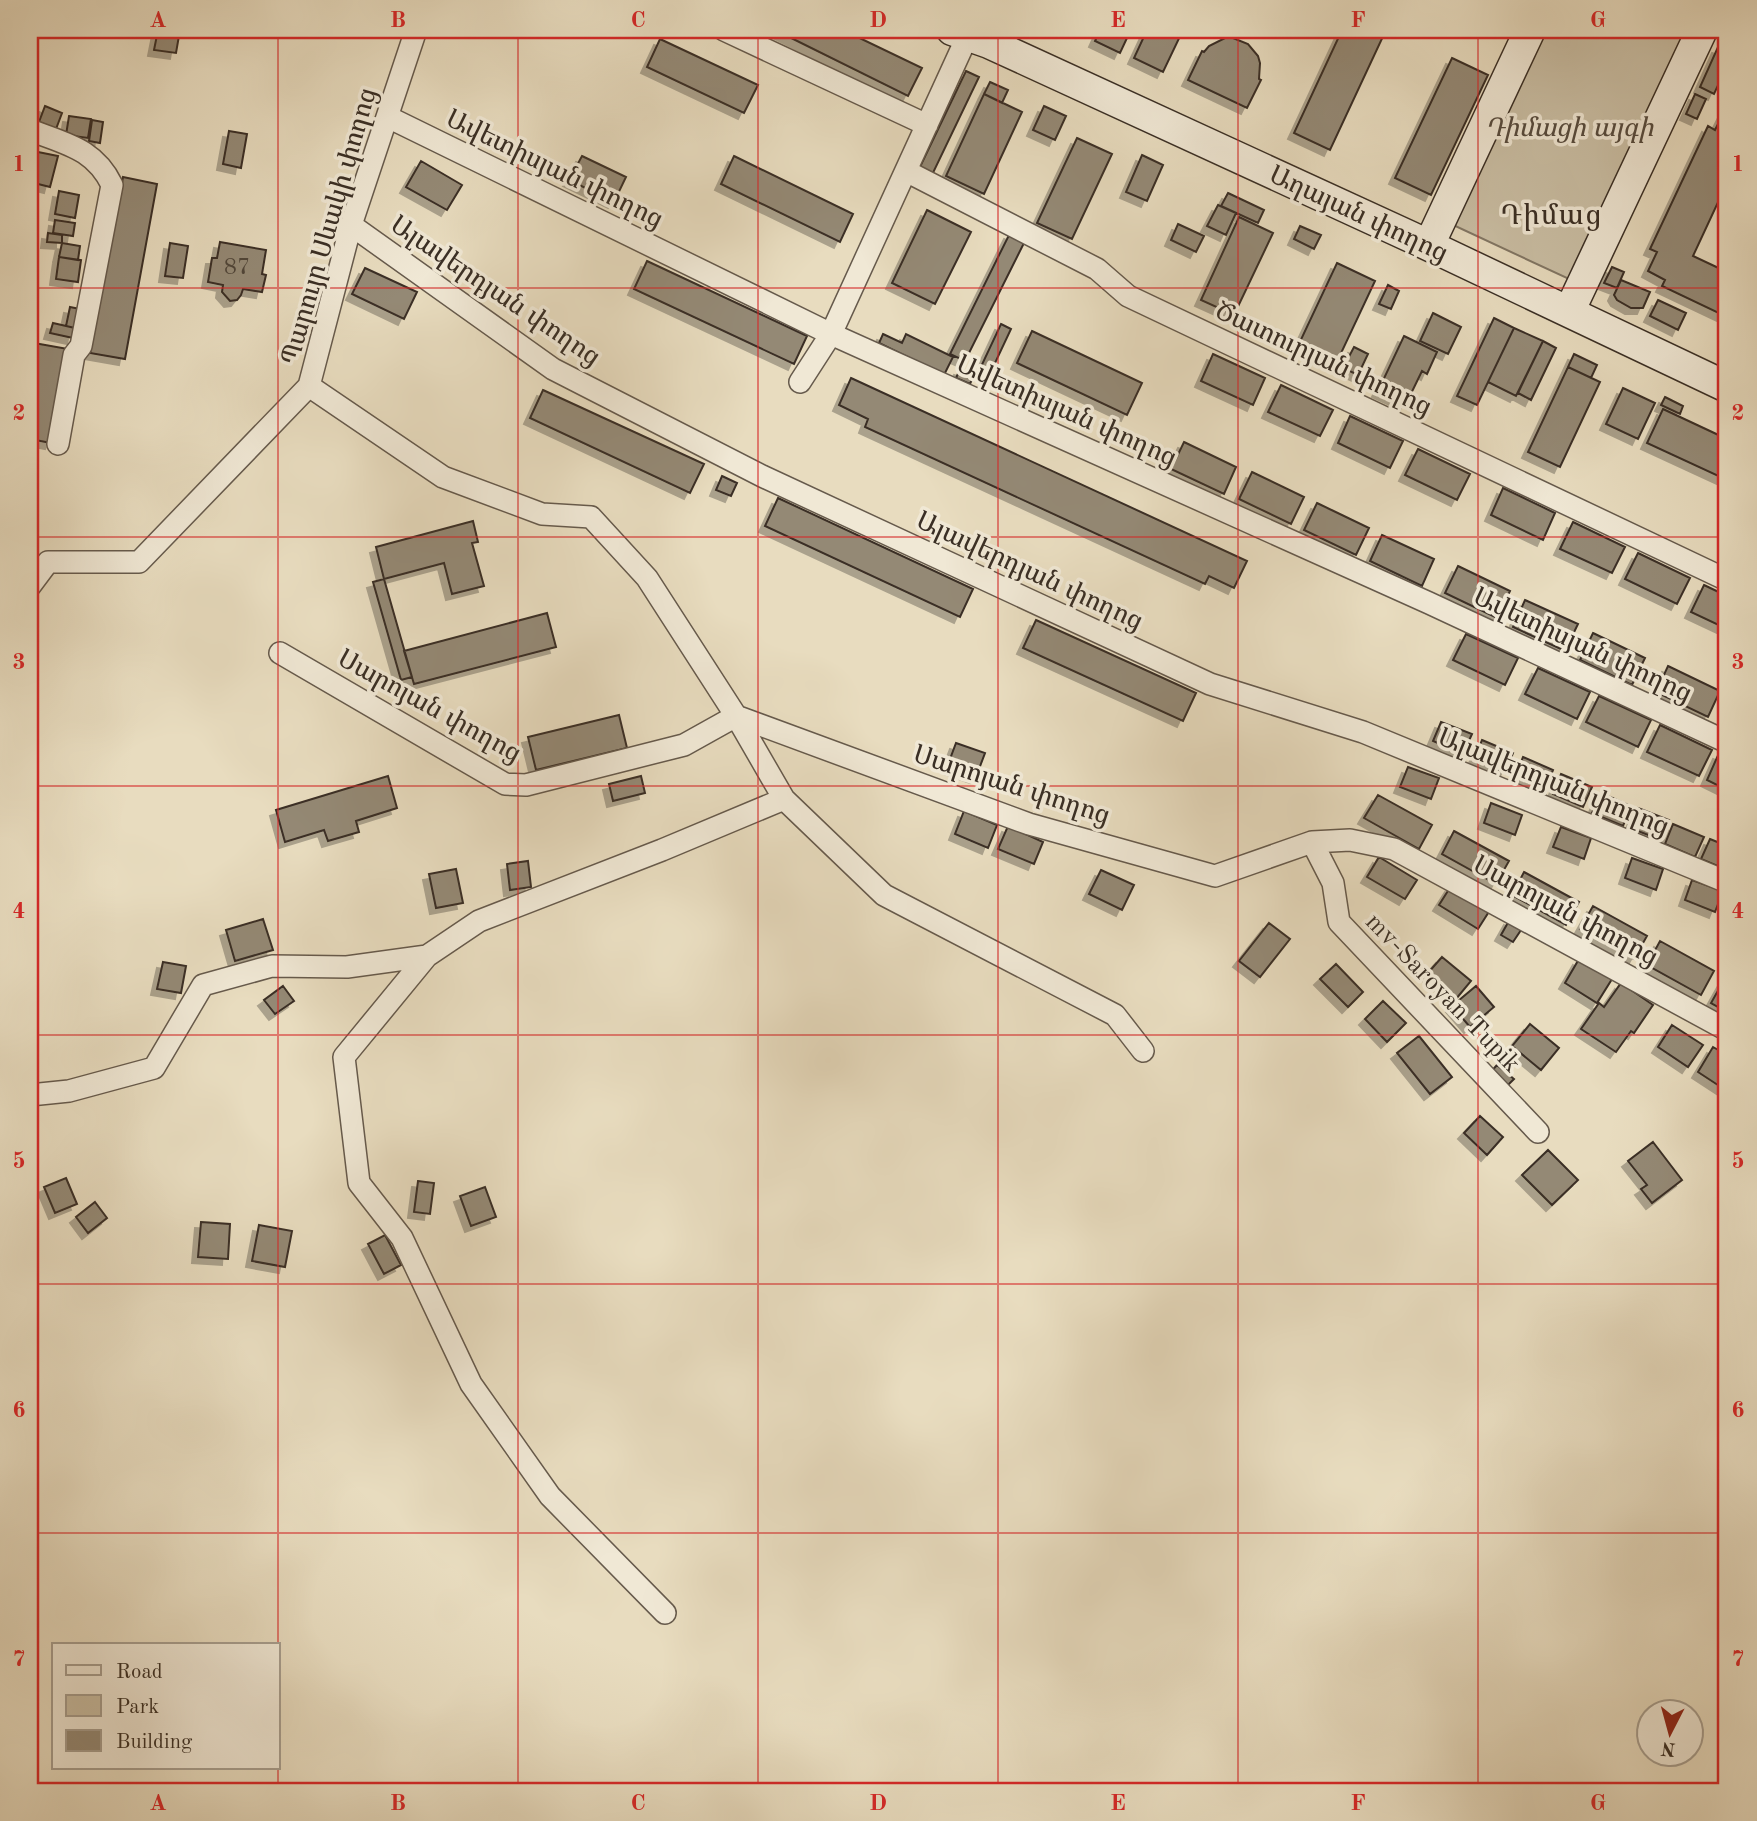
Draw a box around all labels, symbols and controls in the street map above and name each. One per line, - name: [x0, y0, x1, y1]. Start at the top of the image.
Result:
- text: A: [149, 9, 167, 32]
- text: B: [390, 9, 406, 32]
- text: C: [630, 9, 646, 32]
- text: D: [869, 9, 887, 32]
- text: E: [1110, 9, 1126, 32]
- text: F: [1350, 9, 1366, 32]
- text: G: [1590, 9, 1606, 32]
- street label: Պարույր Սևակի փողոց: [278, 85, 383, 368]
- street label: Ավետիսյան փողոց: [441, 106, 667, 235]
- park label: Դիմացի այգի: [1485, 116, 1654, 143]
- text: 1: [12, 153, 26, 176]
- text: 1: [1731, 153, 1745, 176]
- street label: Աղայան փողոց: [1264, 162, 1451, 268]
- district label: Դիմաց: [1501, 203, 1603, 231]
- street label: Ալավերդյան փողոց: [385, 212, 604, 372]
- house number: 87: [224, 256, 250, 279]
- street label: Ծատուրյան փողոց: [1211, 298, 1435, 422]
- street label: Ավետիսյան փողոց: [952, 352, 1180, 473]
- text: 2: [12, 402, 26, 425]
- text: 2: [1731, 402, 1745, 425]
- street label: Ալավերդյան փողոց: [911, 508, 1146, 637]
- street label: Ավետիսյան փողոց: [1468, 584, 1695, 709]
- street label: Սարոյան փողոց: [333, 646, 525, 769]
- text: 3: [12, 651, 26, 674]
- text: 3: [1731, 651, 1745, 674]
- street label: Ալավերդյան փողոց: [1434, 725, 1672, 842]
- street label: Սարոյան փողոց: [909, 742, 1113, 831]
- street label: Սարոյան փողոց: [1468, 852, 1662, 972]
- text: 4: [12, 900, 26, 923]
- text: 4: [1731, 900, 1745, 923]
- street label: mv-Saroyan Tupik: [1360, 909, 1525, 1078]
- text: 5: [12, 1150, 26, 1173]
- text: 5: [1731, 1150, 1745, 1173]
- text: 6: [12, 1399, 26, 1422]
- text: 6: [1731, 1399, 1745, 1422]
- legend: [52, 1643, 280, 1769]
- text: 7: [12, 1648, 26, 1671]
- text: 7: [1731, 1648, 1745, 1671]
- text: Road: [116, 1662, 163, 1683]
- text: Park: [116, 1697, 159, 1718]
- north arrow: [1634, 1699, 1704, 1769]
- text: Building: [116, 1732, 193, 1753]
- text: N: [1660, 1737, 1677, 1758]
- text: A: [149, 1792, 167, 1815]
- text: B: [390, 1792, 406, 1815]
- text: C: [630, 1792, 646, 1815]
- text: D: [869, 1792, 887, 1815]
- text: E: [1110, 1792, 1126, 1815]
- text: F: [1350, 1792, 1366, 1815]
- text: G: [1590, 1792, 1606, 1815]

